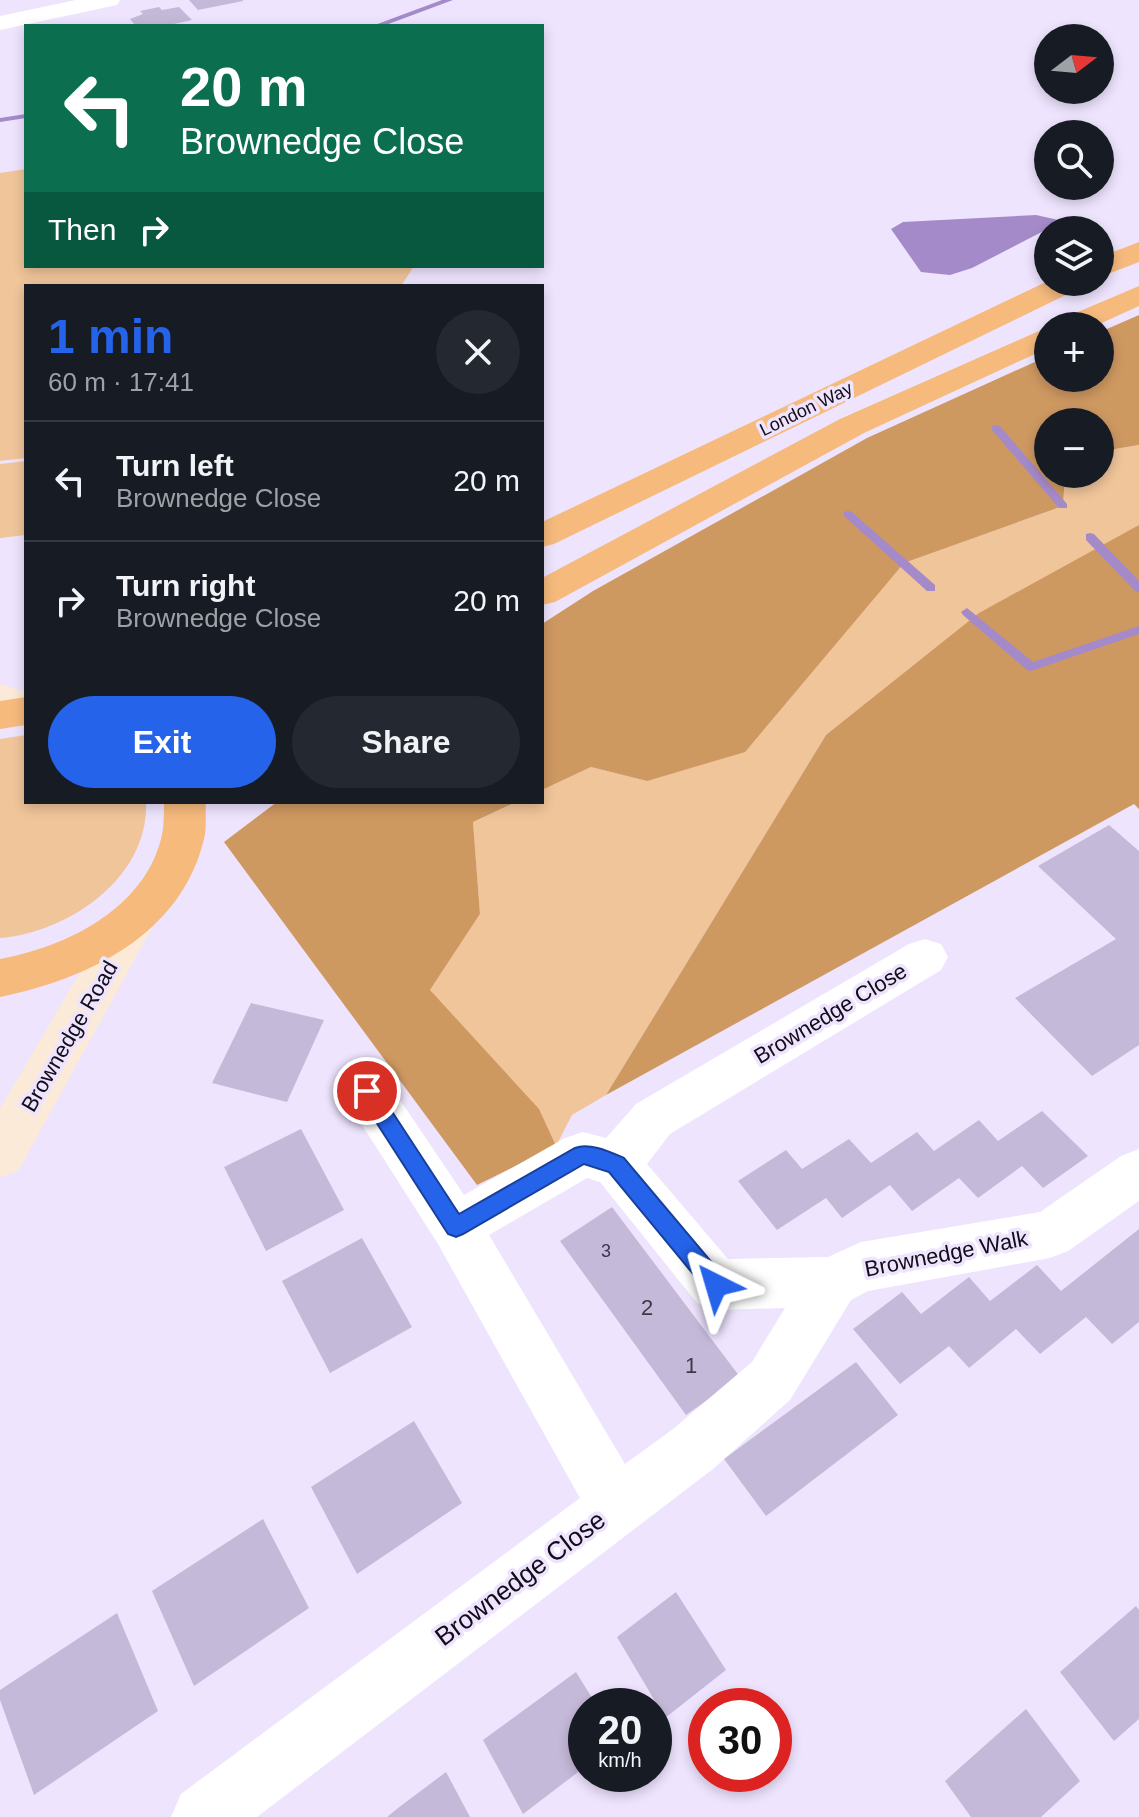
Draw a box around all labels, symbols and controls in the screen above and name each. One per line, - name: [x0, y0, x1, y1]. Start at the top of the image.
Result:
- north arrow: [1034, 24, 1114, 104]
- map controls: [1034, 24, 1114, 488]
- text: 20 m: [180, 55, 308, 118]
- icon: left: [48, 56, 152, 160]
- button: search: [1034, 120, 1114, 200]
- text: Brownedge Close: [180, 121, 464, 162]
- icon: right: [132, 208, 176, 252]
- text: Then: [48, 213, 116, 246]
- button: layers: [1034, 216, 1114, 296]
- text: 1 min: [48, 310, 173, 363]
- button: close: [436, 310, 520, 394]
- button: +: [1034, 312, 1114, 392]
- text: 60 m · 17:41: [48, 367, 194, 397]
- street label: London Way: [756, 378, 856, 440]
- button: −: [1034, 408, 1114, 488]
- text: Turn left: [116, 449, 234, 482]
- icon: left: [48, 459, 92, 503]
- text: 20 m: [453, 464, 520, 497]
- text: Brownedge Close: [116, 483, 321, 513]
- text: Turn right: [116, 569, 255, 602]
- icon: right: [48, 579, 92, 623]
- text: 20 m: [453, 584, 520, 617]
- text: Brownedge Close: [116, 603, 321, 633]
- button: Exit: [48, 696, 276, 788]
- button: Share: [292, 696, 520, 788]
- street label: Brownedge Road: [16, 956, 123, 1116]
- street label: Brownedge Close: [749, 958, 911, 1069]
- pin: [333, 1057, 401, 1125]
- icon: arrive: [345, 1069, 389, 1113]
- street label: Brownedge Walk: [862, 1225, 1031, 1282]
- house number: 3: [601, 1241, 611, 1261]
- position arrow: [674, 1243, 758, 1327]
- house number: 2: [641, 1295, 653, 1320]
- house number: 1: [685, 1353, 697, 1378]
- street label: Brownedge Close: [429, 1504, 611, 1652]
- speed limit sign: 30: [688, 1688, 792, 1792]
- text: 20: [598, 1708, 642, 1752]
- text: km/h: [598, 1749, 642, 1771]

